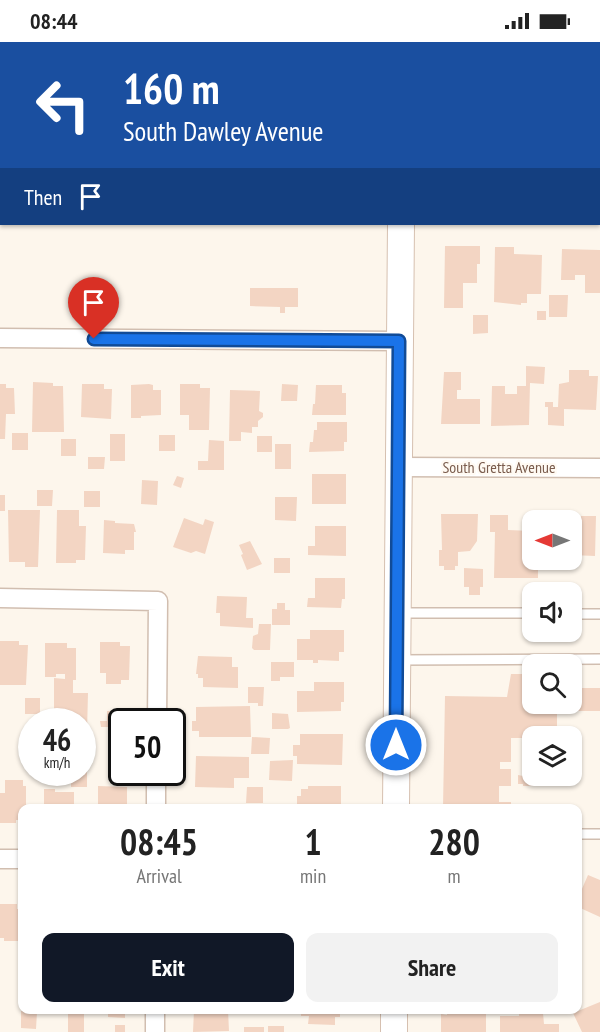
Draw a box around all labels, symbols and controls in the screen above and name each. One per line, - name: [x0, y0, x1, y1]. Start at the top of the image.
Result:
- text: 08:44: [30, 7, 78, 35]
- text: 160 m: [123, 61, 220, 116]
- icon: left: [24, 66, 102, 144]
- text: South Dawley Avenue: [123, 114, 324, 148]
- icon: arrive: [74, 180, 107, 213]
- text: Then: [24, 183, 62, 211]
- pin: [68, 277, 119, 339]
- icon: arrive: [77, 286, 110, 319]
- street label: South Gretta Avenue: [442, 457, 556, 477]
- north arrow: [522, 510, 582, 570]
- map controls: [522, 510, 582, 786]
- button: sound: [522, 582, 582, 642]
- button: search: [522, 654, 582, 714]
- speed limit sign: 50: [108, 708, 186, 786]
- position arrow: [364, 713, 428, 777]
- text: 46: [43, 720, 71, 759]
- button: layers: [522, 726, 582, 786]
- text: km/h: [44, 753, 70, 772]
- text: 08:45: [120, 818, 198, 865]
- text: 1: [304, 818, 322, 865]
- text: 280: [428, 818, 480, 865]
- text: Arrival: [136, 863, 182, 889]
- text: min: [300, 863, 326, 889]
- text: m: [448, 863, 461, 889]
- button: Exit: [42, 933, 294, 1002]
- button: Share: [306, 933, 558, 1002]

